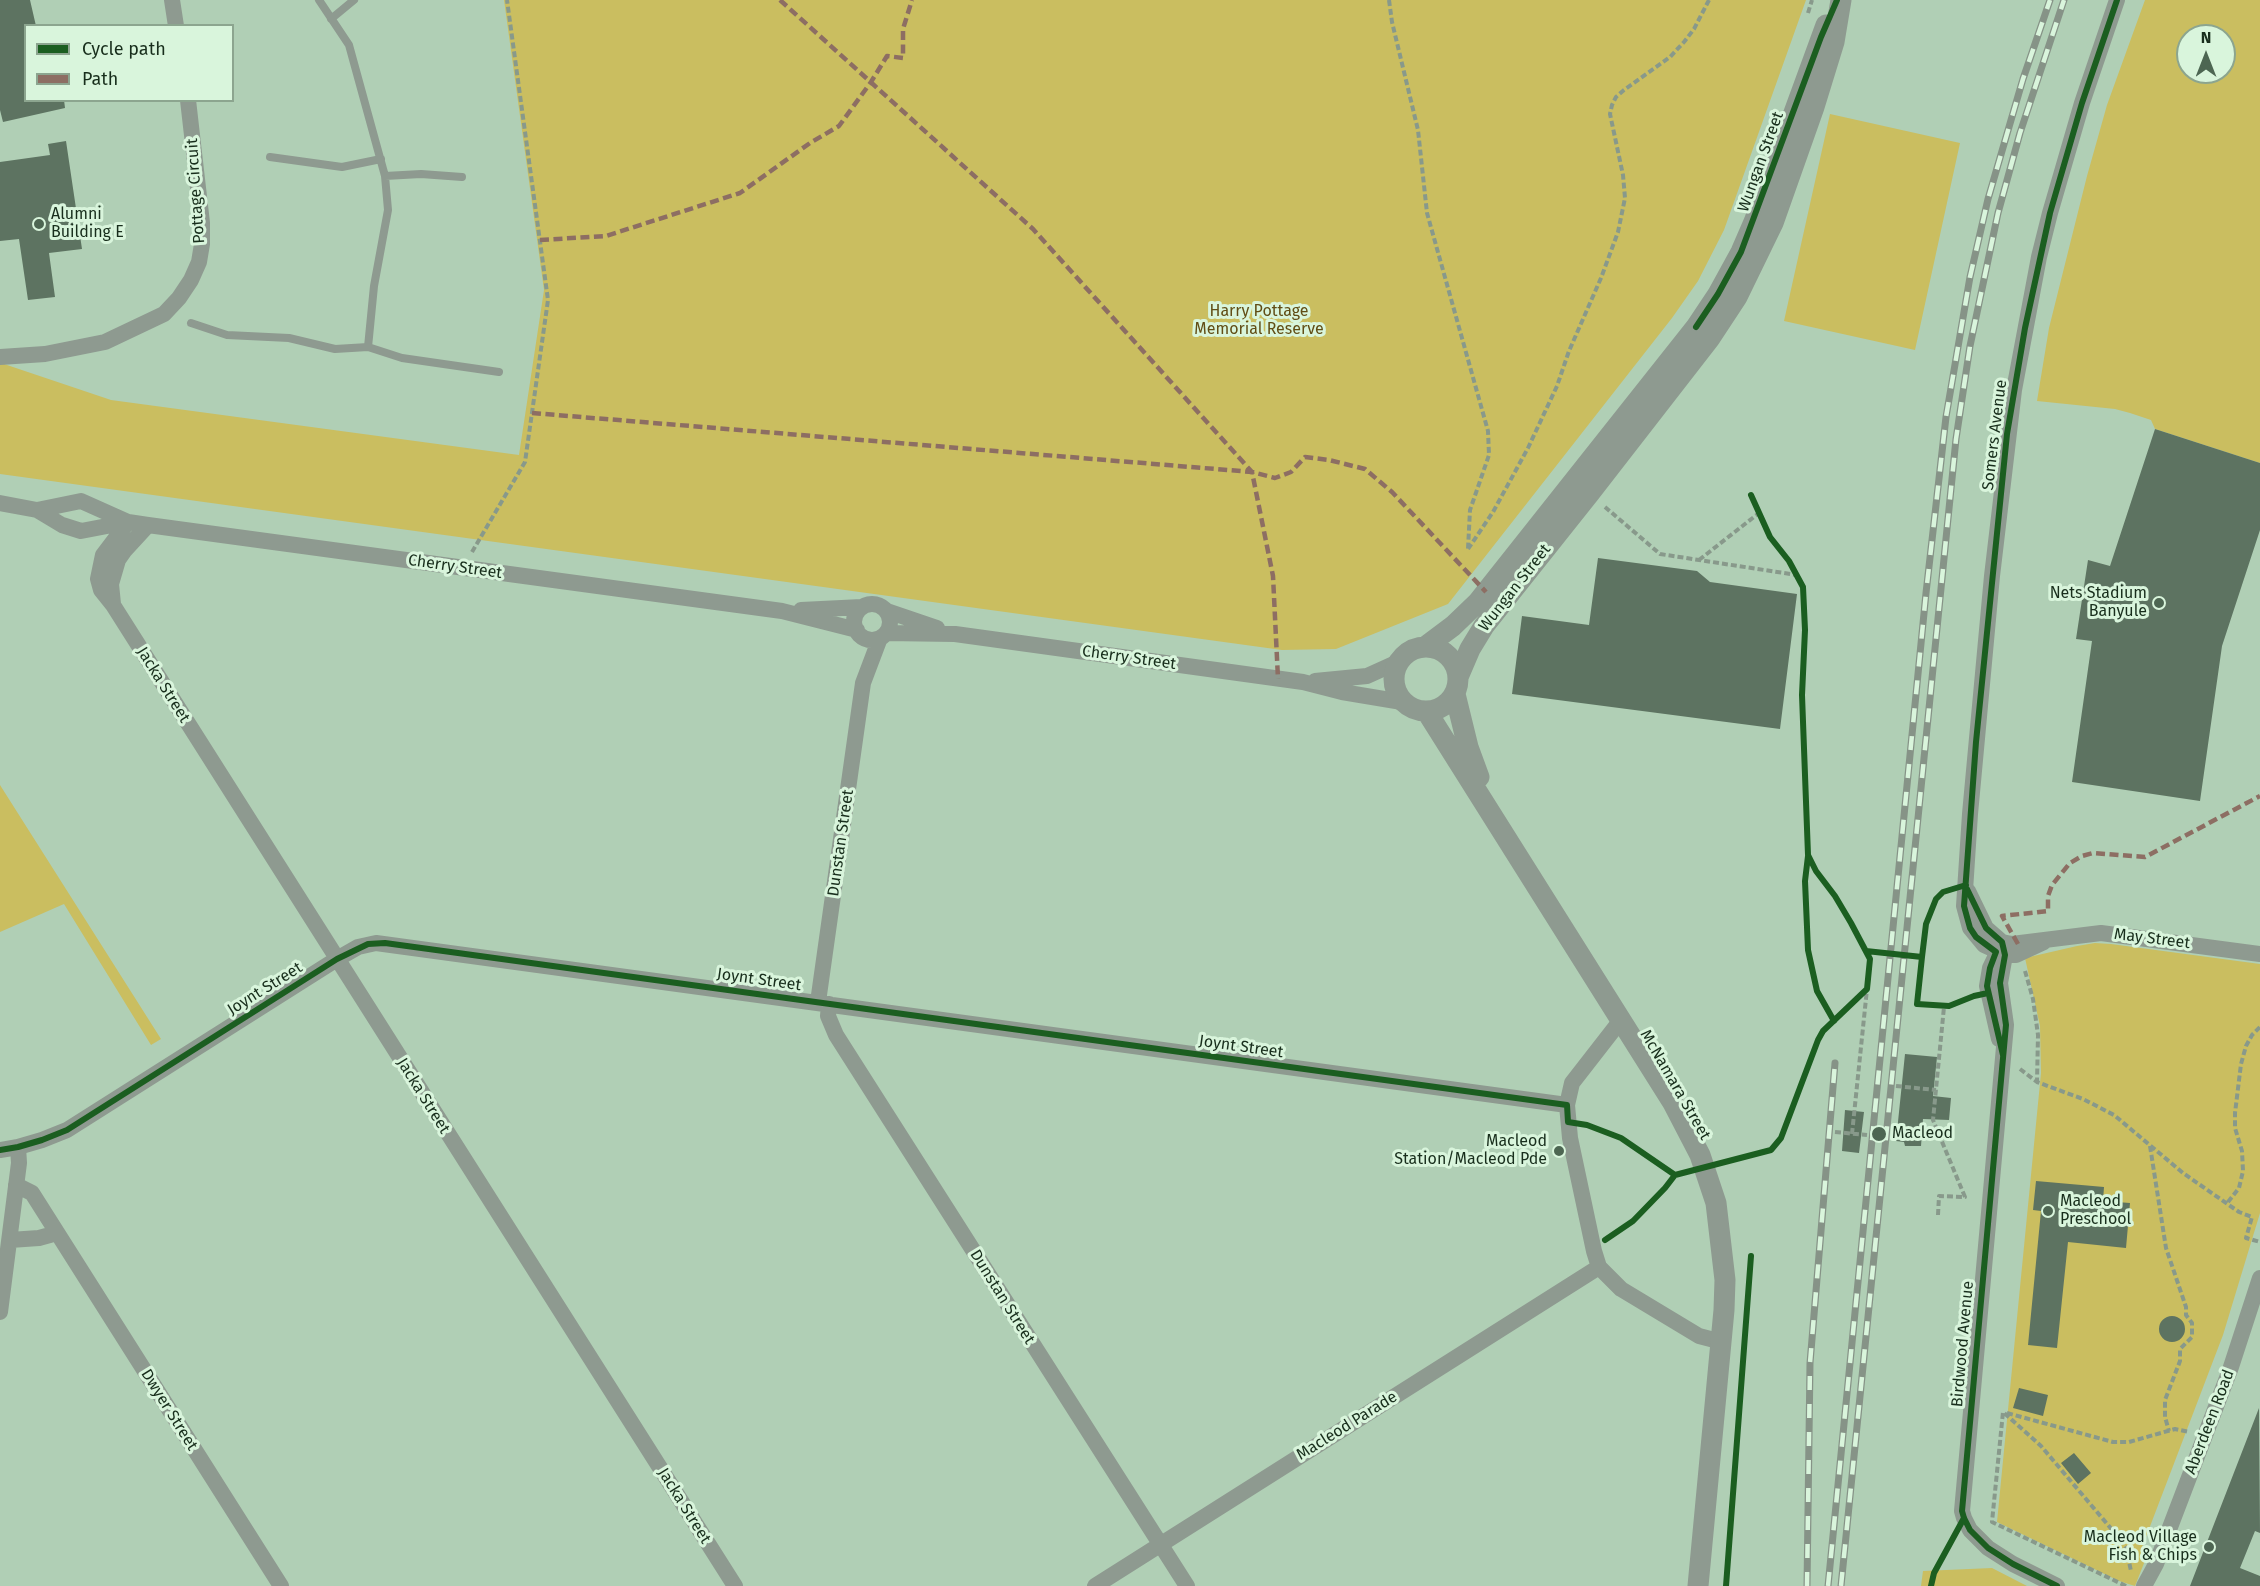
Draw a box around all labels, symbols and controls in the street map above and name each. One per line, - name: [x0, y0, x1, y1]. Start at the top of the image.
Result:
- legend: [24, 24, 234, 102]
- north arrow: [2176, 24, 2236, 84]
- text: N: [2201, 28, 2211, 47]
- text: Cycle path: [82, 38, 166, 60]
- text: Path: [82, 68, 118, 90]
- street label: Wungan Street: [1734, 109, 1788, 215]
- street label: Pottage Circuit: [183, 138, 209, 244]
- place label: Alumni Building E: [51, 205, 124, 243]
- marker: Alumni Building E: [32, 217, 46, 231]
- park label: Harry Pottage Memorial Reserve: [1194, 302, 1324, 340]
- street label: Somers Avenue: [1979, 379, 2011, 491]
- street label: Wungan Street: [1475, 541, 1555, 635]
- street label: Cherry Street: [407, 551, 503, 583]
- place label: Nets Stadium Banyule: [2050, 584, 2147, 622]
- marker: Nets Stadium Banyule: [2152, 596, 2166, 610]
- street label: Cherry Street: [1081, 642, 1177, 674]
- street label: Jacka Street: [132, 644, 194, 726]
- street label: Dunstan Street: [824, 788, 858, 898]
- street label: May Street: [2113, 925, 2191, 953]
- street label: Joynt Street: [224, 958, 306, 1020]
- street label: Joynt Street: [716, 965, 802, 995]
- street label: McNamara Street: [1636, 1026, 1714, 1144]
- street label: Joynt Street: [1198, 1032, 1284, 1062]
- street label: Jacka Street: [392, 1055, 454, 1137]
- place label: Macleod: [1892, 1124, 1953, 1144]
- marker: Macleod: [1870, 1125, 1888, 1143]
- place label: Macleod Station/Macleod Pde: [1394, 1132, 1547, 1170]
- marker: Macleod Station/Macleod Pde: [1552, 1144, 1566, 1158]
- place label: Macleod Preschool: [2060, 1192, 2131, 1230]
- marker: Macleod Preschool: [2041, 1204, 2055, 1218]
- street label: Dunstan Street: [965, 1246, 1039, 1348]
- street label: Birdwood Avenue: [1948, 1280, 1978, 1408]
- street label: Dwyer Street: [136, 1366, 202, 1454]
- street label: Aberdeen Road: [2181, 1367, 2239, 1477]
- street label: Macleod Parade: [1293, 1387, 1401, 1465]
- street label: Jacka Street: [653, 1465, 715, 1547]
- place label: Macleod Village Fish & Chips: [2084, 1528, 2197, 1566]
- marker: Macleod Village Fish & Chips: [2202, 1540, 2216, 1554]

